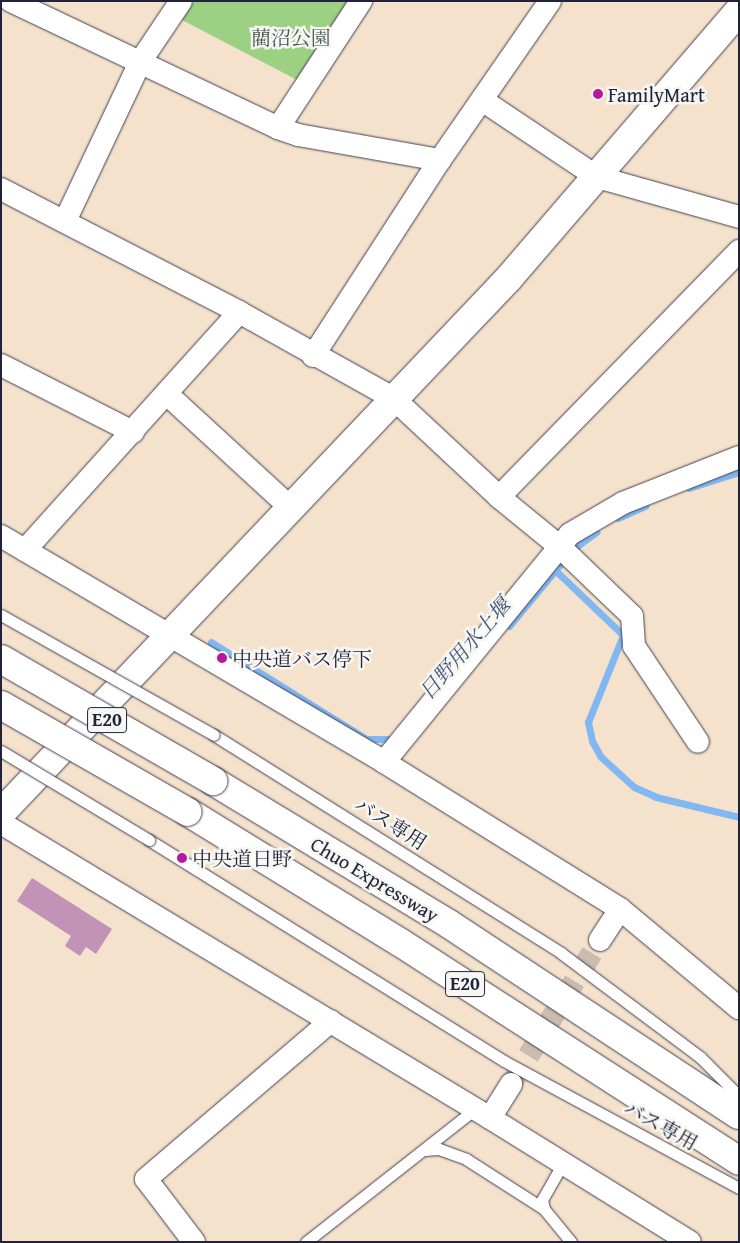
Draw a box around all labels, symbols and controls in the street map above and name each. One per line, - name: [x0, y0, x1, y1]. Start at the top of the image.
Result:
- park label: 藺沼公園: [251, 25, 331, 49]
- place label: FamilyMart: [608, 82, 705, 106]
- marker: FamilyMart: [592, 88, 604, 100]
- water label: 日野用水上堰: [414, 593, 516, 705]
- place label: 中央道バス停下: [232, 646, 372, 670]
- marker: 中央道バス停下: [216, 652, 228, 664]
- road number: E20: [87, 704, 127, 736]
- street label: バス専用: [351, 792, 431, 854]
- street label: Chuo Expressway: [307, 831, 443, 927]
- place label: 中央道日野: [192, 846, 292, 870]
- marker: 中央道日野: [176, 852, 188, 864]
- road number: E20: [445, 968, 485, 1001]
- street label: バス専用: [620, 1095, 702, 1155]

